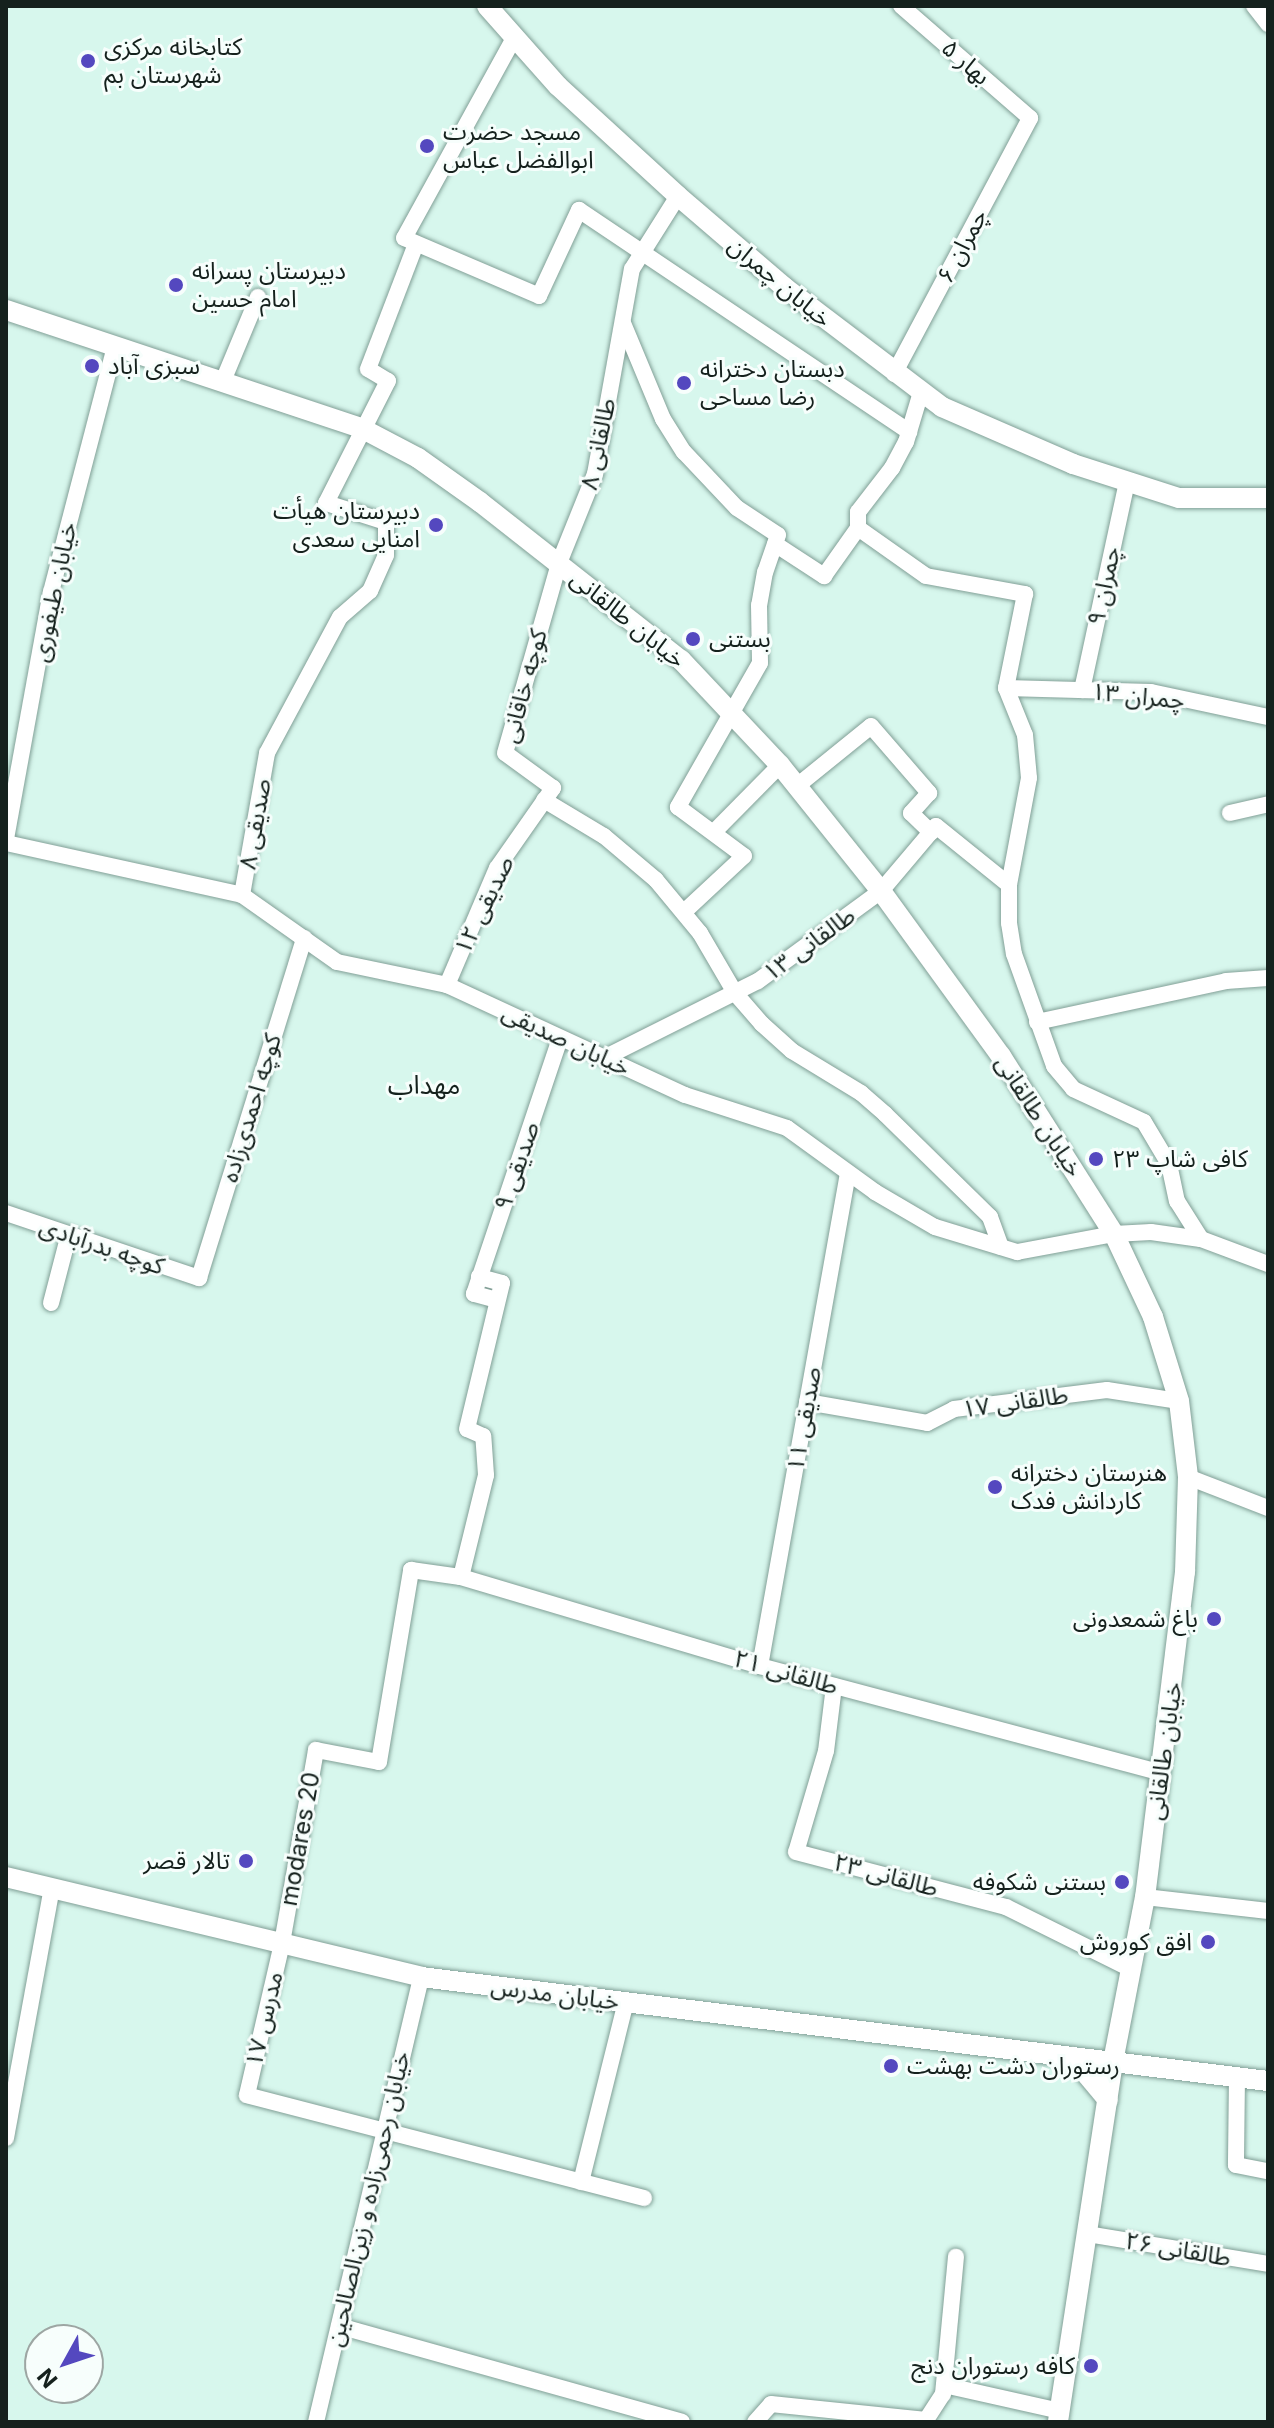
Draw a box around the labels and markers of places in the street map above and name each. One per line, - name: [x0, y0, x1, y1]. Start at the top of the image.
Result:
- place label: کتابخانه مرکزی شهرستان بم: [104, 33, 242, 89]
- marker: کتابخانه مرکزی شهرستان بم: [79, 52, 97, 70]
- place label: مسجد حضرت ابوالفضل عباس: [443, 118, 594, 174]
- marker: مسجد حضرت ابوالفضل عباس: [418, 137, 436, 155]
- place label: دبیرستان پسرانه امام حسین: [192, 257, 346, 313]
- marker: دبیرستان پسرانه امام حسین: [167, 276, 185, 294]
- place label: سبزی آباد: [108, 352, 200, 380]
- place label: دبستان دخترانه رضا مساحی: [700, 355, 845, 411]
- marker: سبزی آباد: [83, 357, 101, 375]
- marker: دبستان دخترانه رضا مساحی: [675, 374, 693, 392]
- place label: دبیرستان هیأت امنایی سعدی: [273, 497, 420, 553]
- marker: دبیرستان هیأت امنایی سعدی: [427, 516, 445, 534]
- place label: بستنی: [709, 625, 771, 653]
- marker: بستنی: [684, 630, 702, 648]
- place label: کافی شاپ ۲۳: [1112, 1145, 1248, 1173]
- marker: کافی شاپ ۲۳: [1087, 1150, 1105, 1168]
- place label: هنرستان دخترانه کاردانش فدک: [1011, 1459, 1167, 1515]
- marker: هنرستان دخترانه کاردانش فدک: [986, 1478, 1004, 1496]
- place label: باغ شمعدونی: [1073, 1605, 1198, 1633]
- marker: باغ شمعدونی: [1205, 1610, 1223, 1628]
- place label: تالار قصر: [143, 1847, 230, 1875]
- marker: تالار قصر: [237, 1852, 255, 1870]
- place label: بستنی شکوفه: [973, 1868, 1106, 1896]
- marker: بستنی شکوفه: [1113, 1873, 1131, 1891]
- place label: افق کوروش: [1080, 1928, 1192, 1956]
- marker: افق کوروش: [1199, 1933, 1217, 1951]
- place label: رستوران دشت بهشت: [907, 2052, 1120, 2080]
- marker: رستوران دشت بهشت: [882, 2057, 900, 2075]
- place label: کافه رستوران دنج: [911, 2352, 1075, 2380]
- marker: کافه رستوران دنج: [1082, 2357, 1100, 2375]

